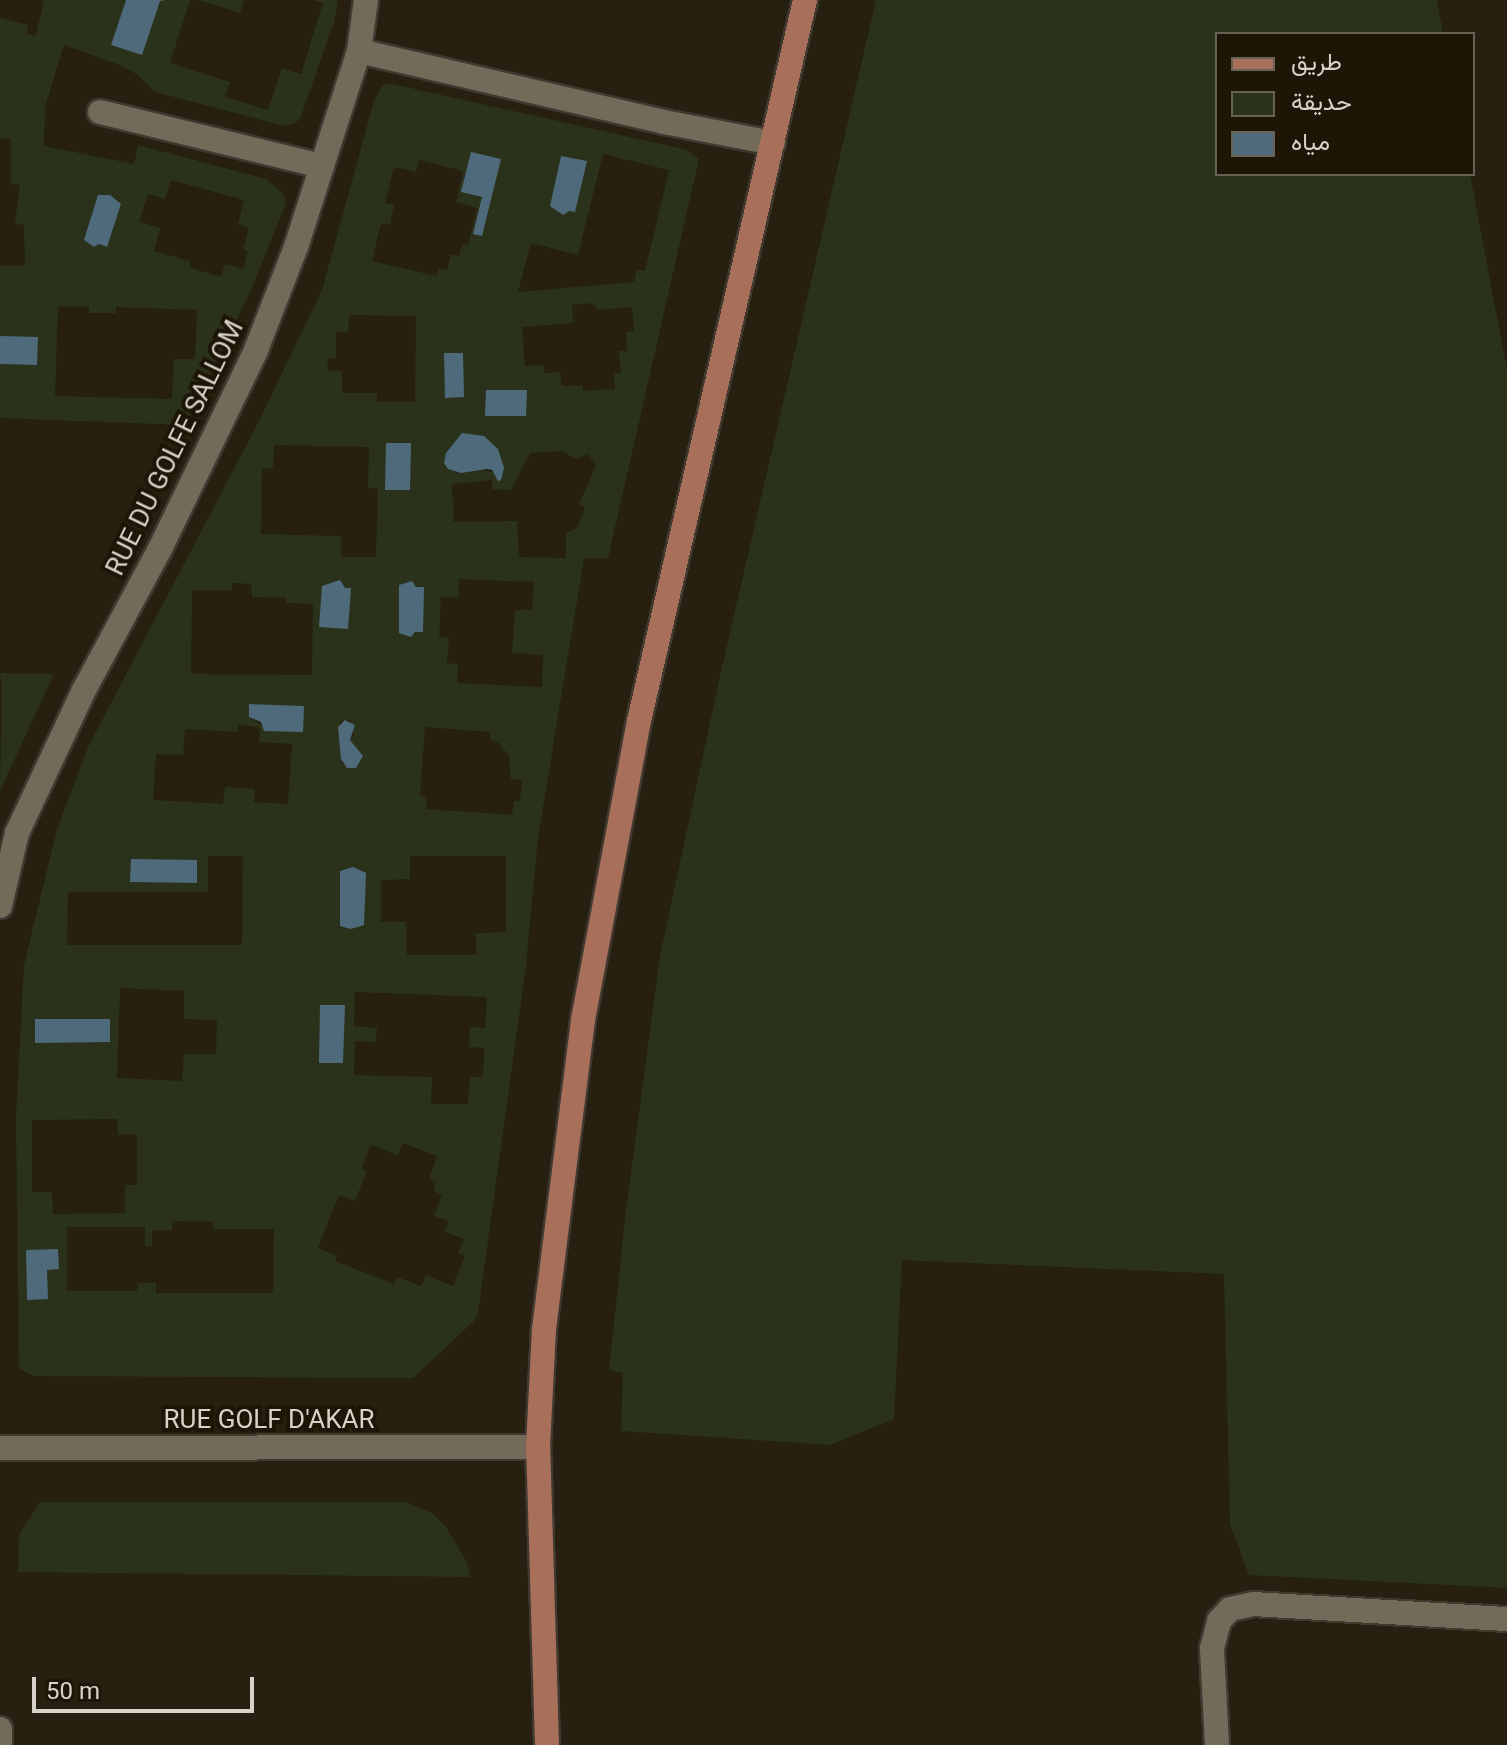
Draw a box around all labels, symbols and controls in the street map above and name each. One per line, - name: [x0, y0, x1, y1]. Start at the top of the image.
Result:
- legend: [1215, 32, 1475, 176]
- text: طريق: [1291, 48, 1342, 76]
- text: حديقة: [1291, 88, 1352, 116]
- text: مياه: [1291, 128, 1330, 156]
- street label: RUE DU GOLFE SALLOM: [100, 315, 250, 581]
- street label: RUE GOLF D'AKAR: [164, 1404, 374, 1436]
- scale bar: [36, 1661, 258, 1711]
- text: 50 m: [46, 1677, 100, 1705]

